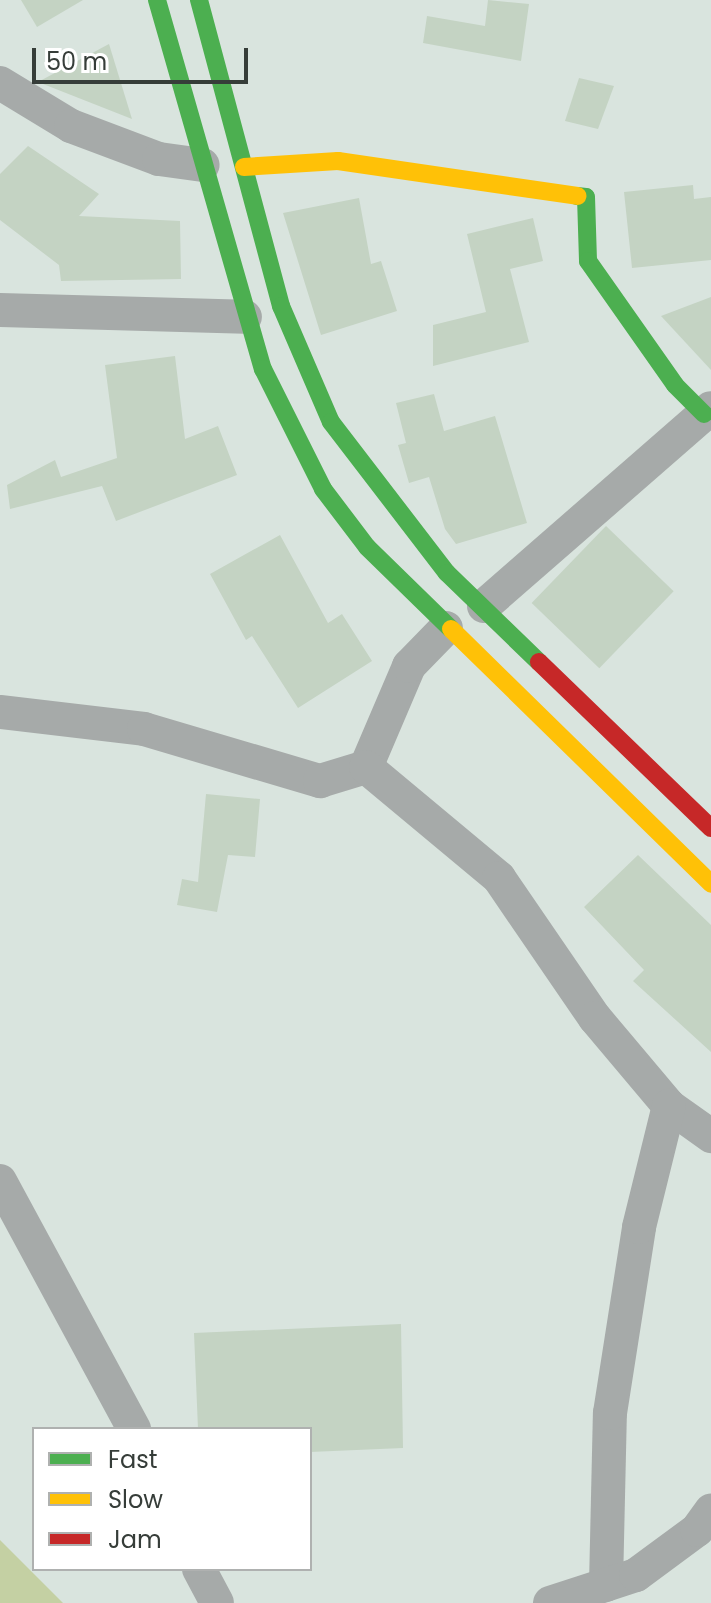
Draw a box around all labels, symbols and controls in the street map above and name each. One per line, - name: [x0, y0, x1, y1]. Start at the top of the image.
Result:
- scale bar: [36, 32, 252, 82]
- text: 50 m: [46, 45, 107, 78]
- legend: [32, 1427, 312, 1571]
- text: Fast: [108, 1443, 158, 1476]
- text: Slow: [108, 1483, 163, 1516]
- text: Jam: [108, 1523, 162, 1556]

